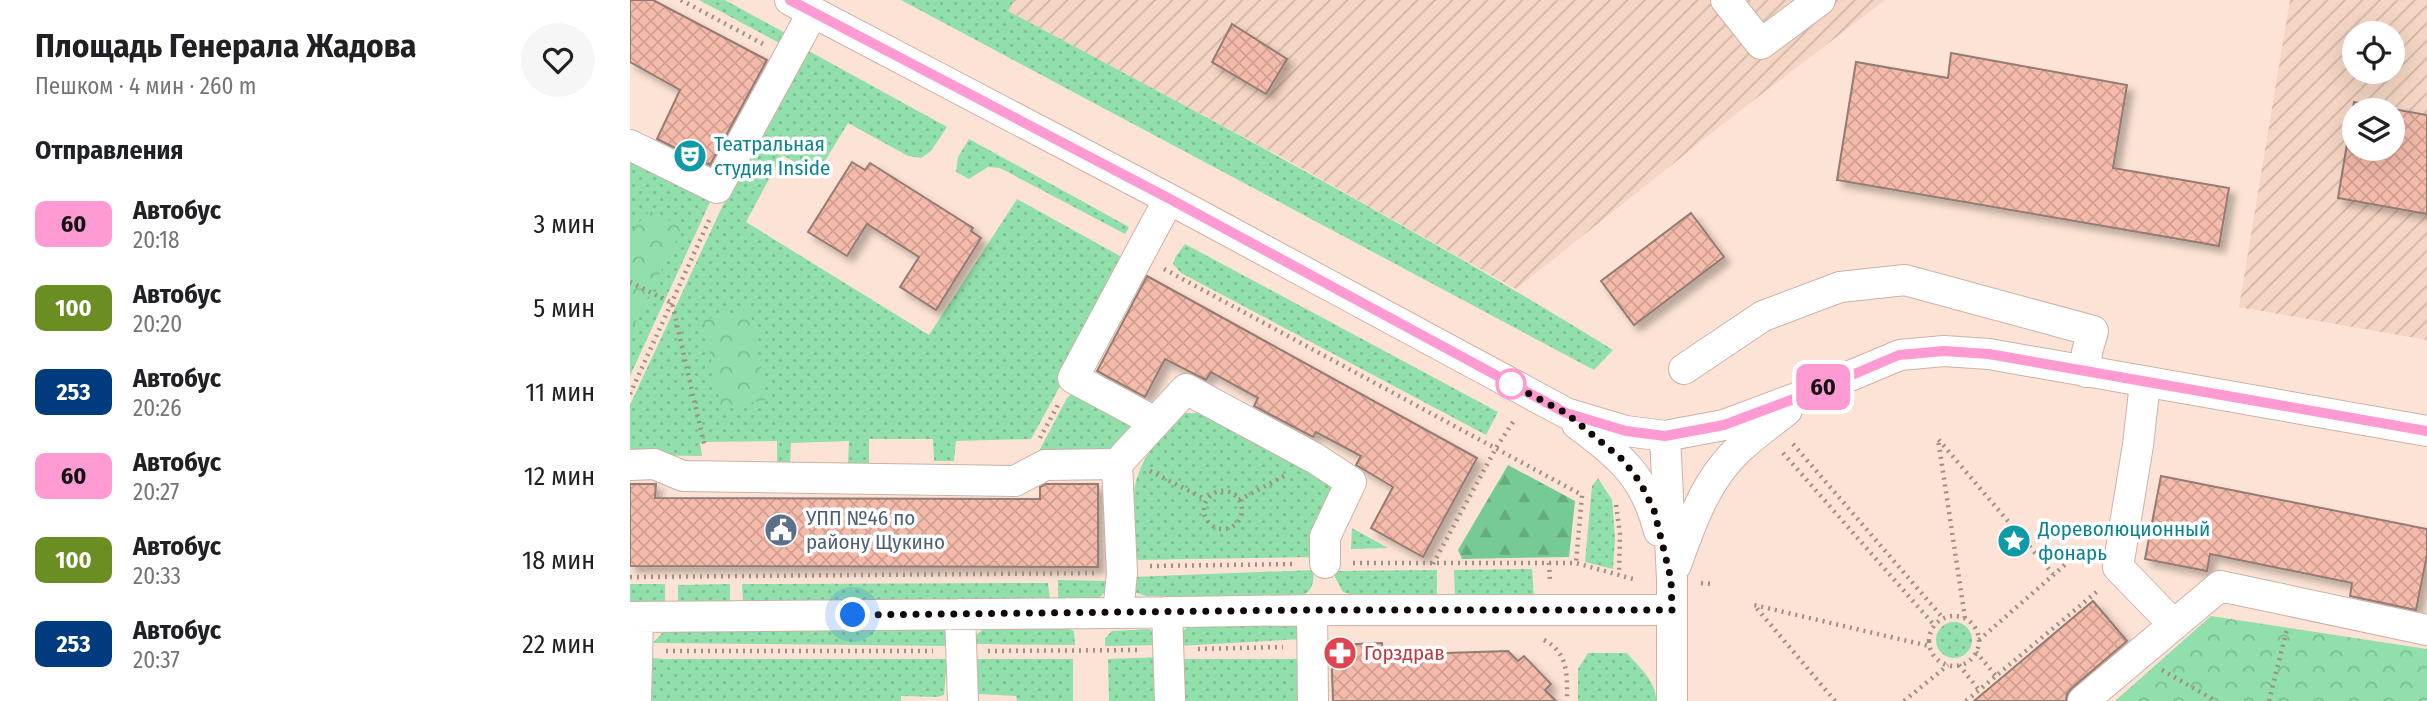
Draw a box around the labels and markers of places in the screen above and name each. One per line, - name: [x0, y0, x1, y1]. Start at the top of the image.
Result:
- place label: Театральная студия Inside: [714, 131, 830, 181]
- theatre icon: Театральная студия Inside: [671, 137, 709, 175]
- unlabelled marker: [1496, 369, 1526, 399]
- place label: УПП №46 по району Щукино: [805, 505, 945, 555]
- public building icon: УПП №46 по району Щукино: [762, 511, 800, 549]
- place label: Дореволюционный фонарь: [2037, 516, 2210, 566]
- place icon: Дореволюционный фонарь: [1995, 522, 2033, 560]
- pharmacy icon: Горздрав: [1321, 634, 1359, 672]
- place label: Горздрав: [1364, 640, 1445, 666]

